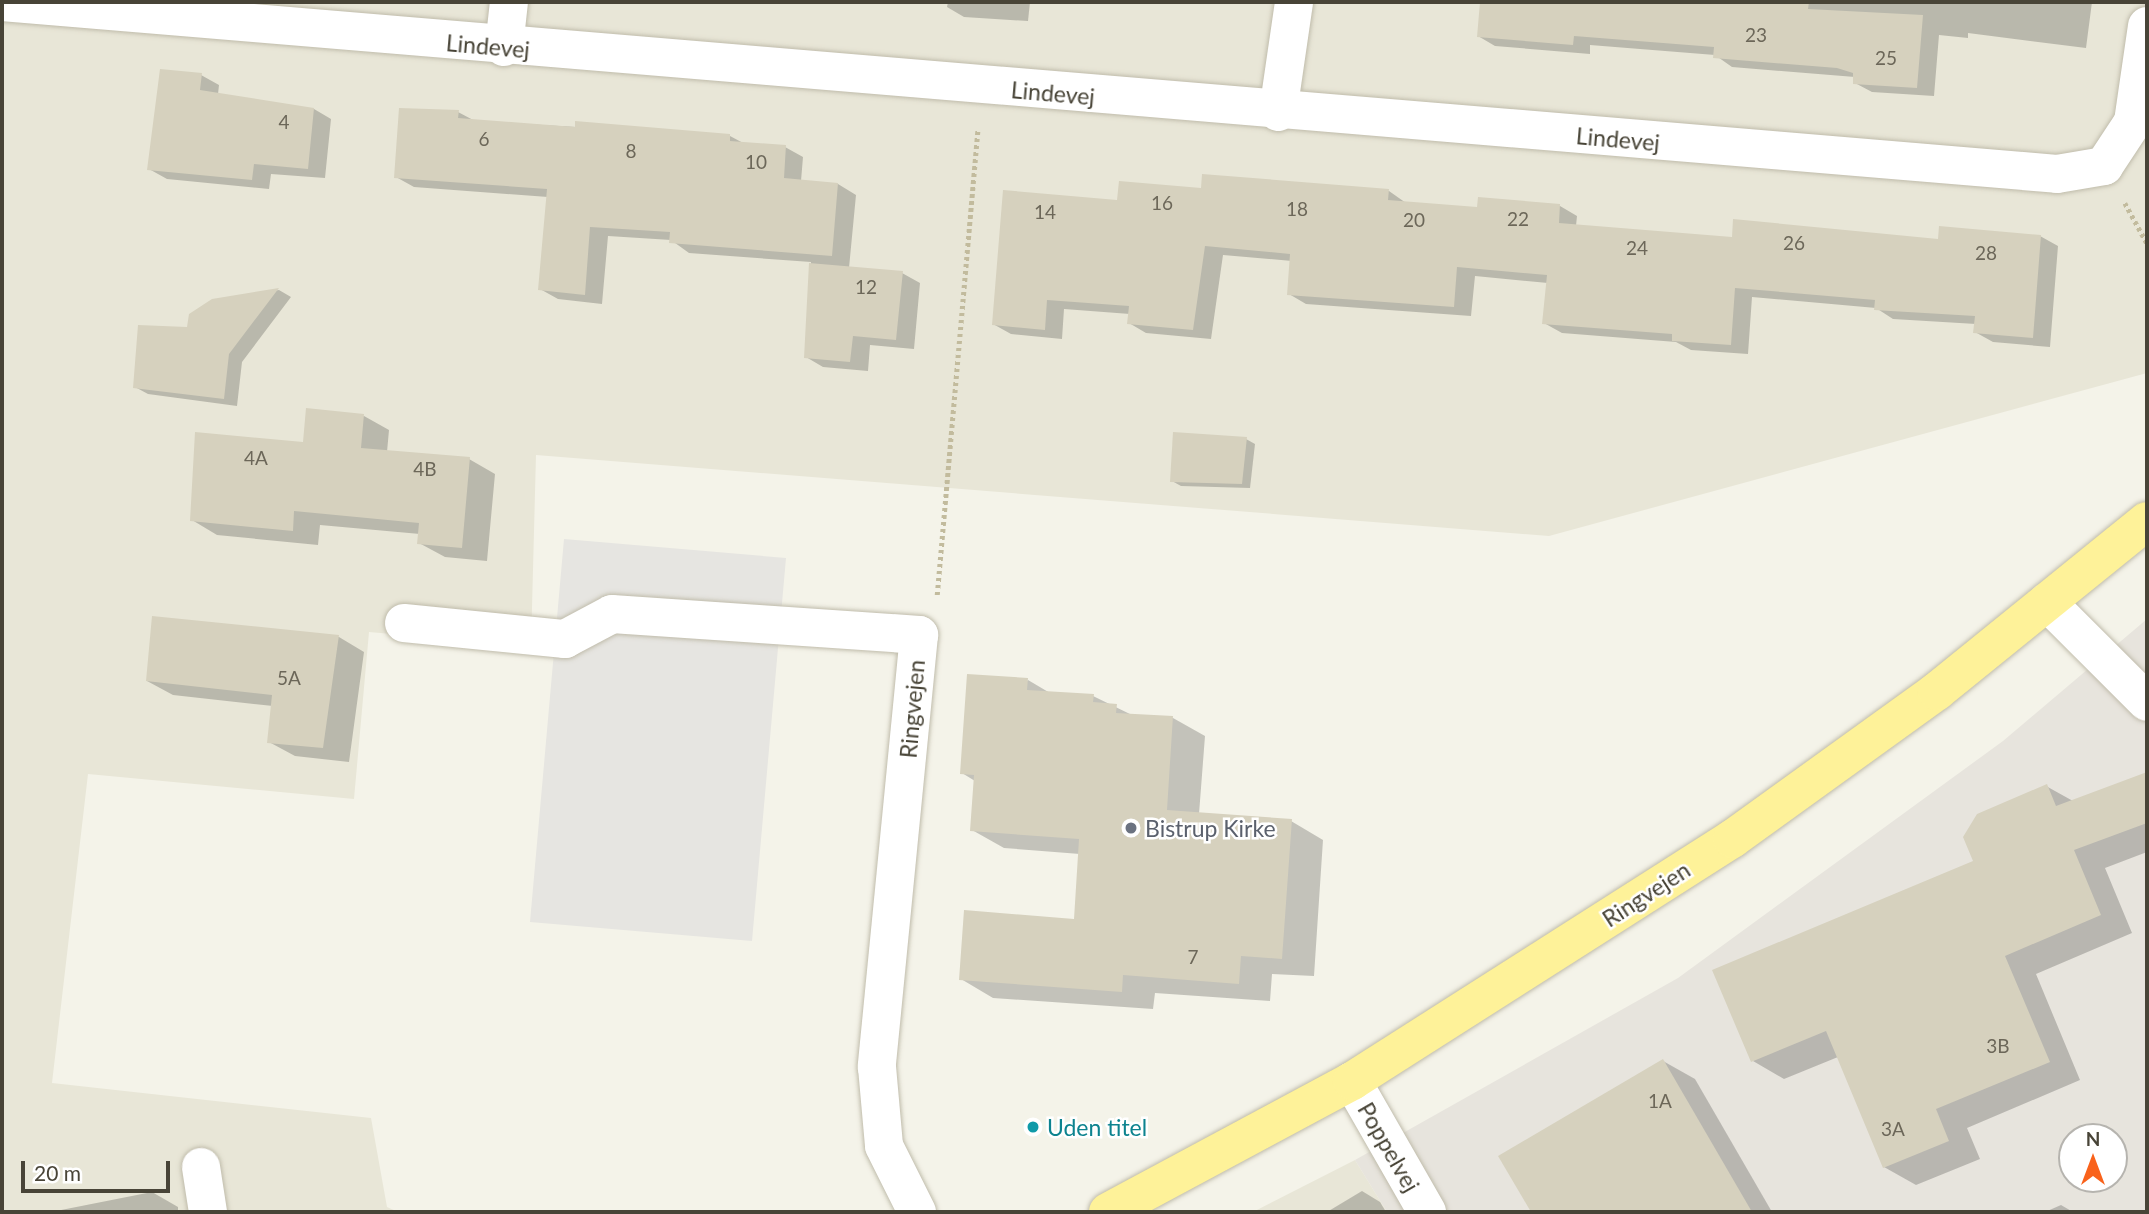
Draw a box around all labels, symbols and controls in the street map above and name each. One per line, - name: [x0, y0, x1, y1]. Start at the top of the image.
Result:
- house number: 23: [1745, 24, 1767, 46]
- street label: Lindevej: [445, 29, 531, 63]
- house number: 25: [1875, 47, 1897, 69]
- street label: Lindevej: [1010, 76, 1096, 110]
- house number: 4: [278, 111, 290, 133]
- street label: Lindevej: [1575, 122, 1661, 156]
- house number: 6: [478, 128, 490, 150]
- house number: 8: [625, 140, 637, 162]
- house number: 10: [745, 151, 767, 173]
- house number: 16: [1151, 192, 1173, 214]
- house number: 18: [1286, 198, 1308, 220]
- house number: 14: [1034, 201, 1056, 223]
- house number: 22: [1507, 208, 1529, 230]
- house number: 20: [1403, 209, 1425, 231]
- house number: 26: [1783, 232, 1805, 254]
- house number: 24: [1626, 237, 1648, 259]
- house number: 28: [1975, 242, 1997, 264]
- house number: 12: [855, 276, 877, 298]
- house number: 4A: [244, 447, 268, 469]
- house number: 4B: [413, 458, 437, 480]
- street label: Ringvejen: [894, 659, 930, 759]
- house number: 5A: [277, 667, 301, 689]
- place label: Bistrup Kirke: [1145, 814, 1276, 842]
- marker: Bistrup Kirke: [1123, 820, 1139, 836]
- street label: Ringvejen: [1597, 856, 1695, 932]
- house number: 7: [1187, 946, 1199, 968]
- house number: 3B: [1986, 1035, 2010, 1057]
- house number: 1A: [1648, 1090, 1672, 1112]
- street label: Poppelvej: [1352, 1097, 1426, 1197]
- place label: Uden titel: [1047, 1113, 1147, 1141]
- house number: 3A: [1881, 1118, 1905, 1140]
- marker: Uden titel: [1025, 1119, 1041, 1135]
- north arrow: [2058, 1123, 2128, 1193]
- text: N: [2086, 1127, 2100, 1150]
- scale bar: [24, 1148, 173, 1192]
- text: 20 m: [34, 1160, 81, 1185]

